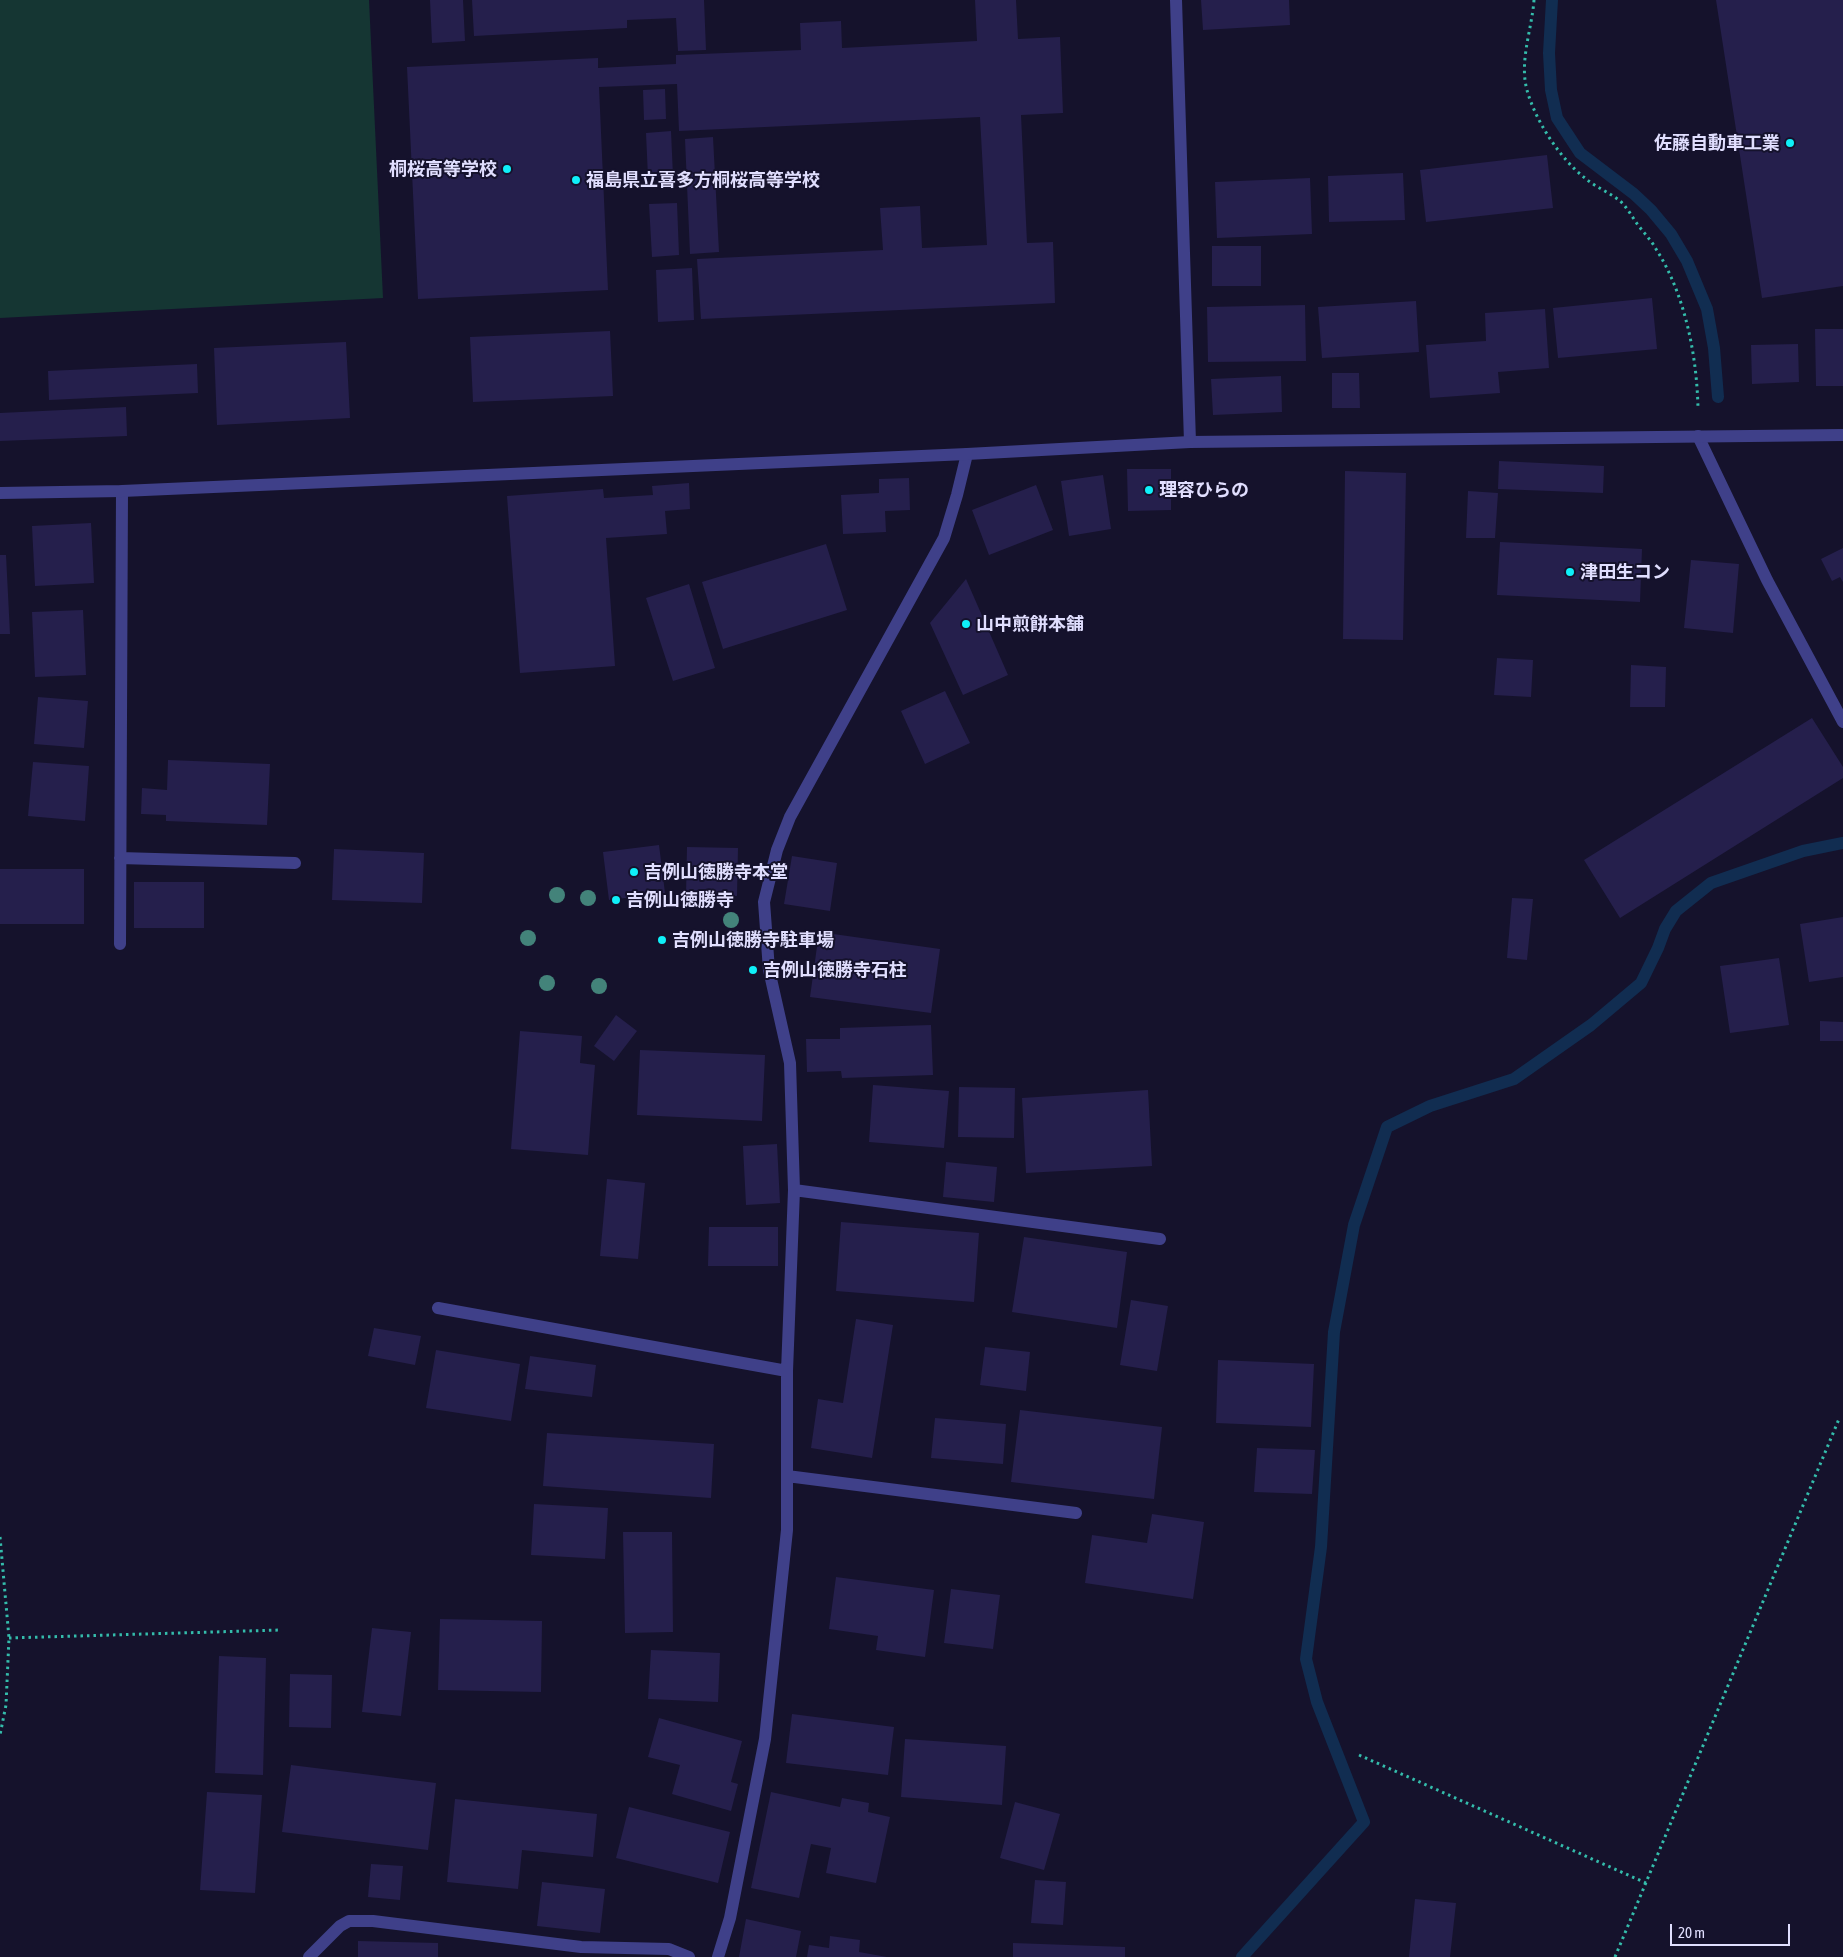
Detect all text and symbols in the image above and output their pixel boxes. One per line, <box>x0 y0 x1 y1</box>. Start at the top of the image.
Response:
place label: 佐藤自動車工業 <box>1654 132 1780 154</box>
marker: 佐藤自動車工業 <box>1784 137 1796 149</box>
place label: 桐桜高等学校 <box>389 158 497 180</box>
marker: 桐桜高等学校 <box>501 163 513 175</box>
place label: 福島県立喜多方桐桜高等学校 <box>586 169 820 191</box>
marker: 福島県立喜多方桐桜高等学校 <box>570 174 582 186</box>
place label: 理容ひらの <box>1159 479 1249 501</box>
marker: 理容ひらの <box>1143 484 1155 496</box>
place label: 津田生コン <box>1580 561 1670 583</box>
marker: 津田生コン <box>1564 566 1576 578</box>
place label: 山中煎餅本舗 <box>976 613 1084 635</box>
marker: 山中煎餅本舗 <box>960 618 972 630</box>
place label: 吉例山徳勝寺本堂 <box>644 861 788 883</box>
marker: 吉例山徳勝寺本堂 <box>628 866 640 878</box>
place label: 吉例山徳勝寺 <box>626 889 734 911</box>
marker: 吉例山徳勝寺 <box>610 894 622 906</box>
place label: 吉例山徳勝寺駐車場 <box>672 929 834 951</box>
marker: 吉例山徳勝寺駐車場 <box>656 934 668 946</box>
place label: 吉例山徳勝寺石柱 <box>763 959 907 981</box>
marker: 吉例山徳勝寺石柱 <box>747 964 759 976</box>
scale bar <box>1673 1914 1793 1946</box>
text: 20 m <box>1678 1924 1705 1941</box>

